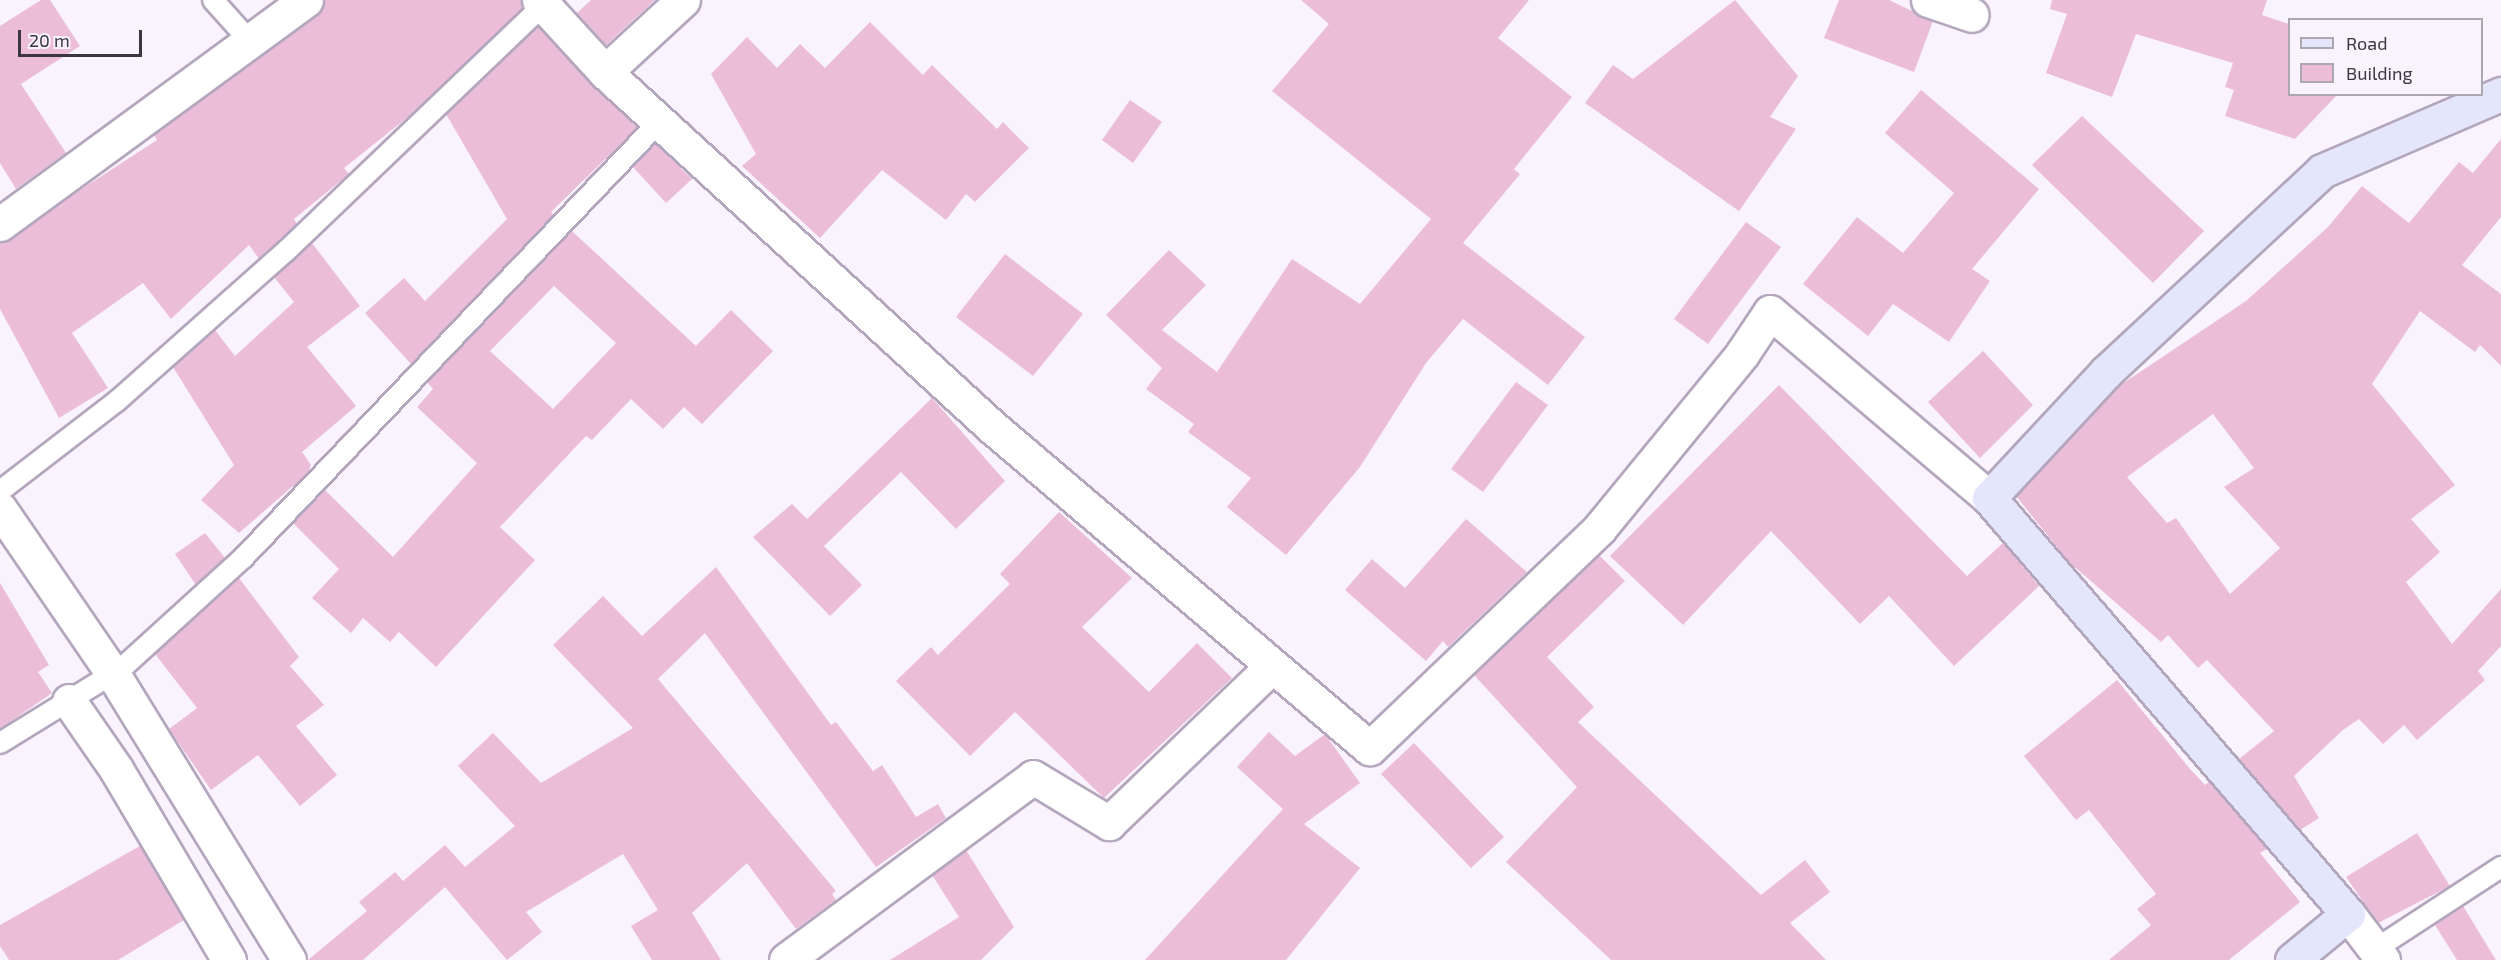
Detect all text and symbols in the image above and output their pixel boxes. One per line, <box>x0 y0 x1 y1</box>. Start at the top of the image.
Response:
scale bar <box>21 18 146 56</box>
legend <box>2288 18 2483 96</box>
text: 20 m <box>29 29 70 51</box>
text: Road <box>2346 32 2387 54</box>
text: Building <box>2346 62 2413 84</box>

